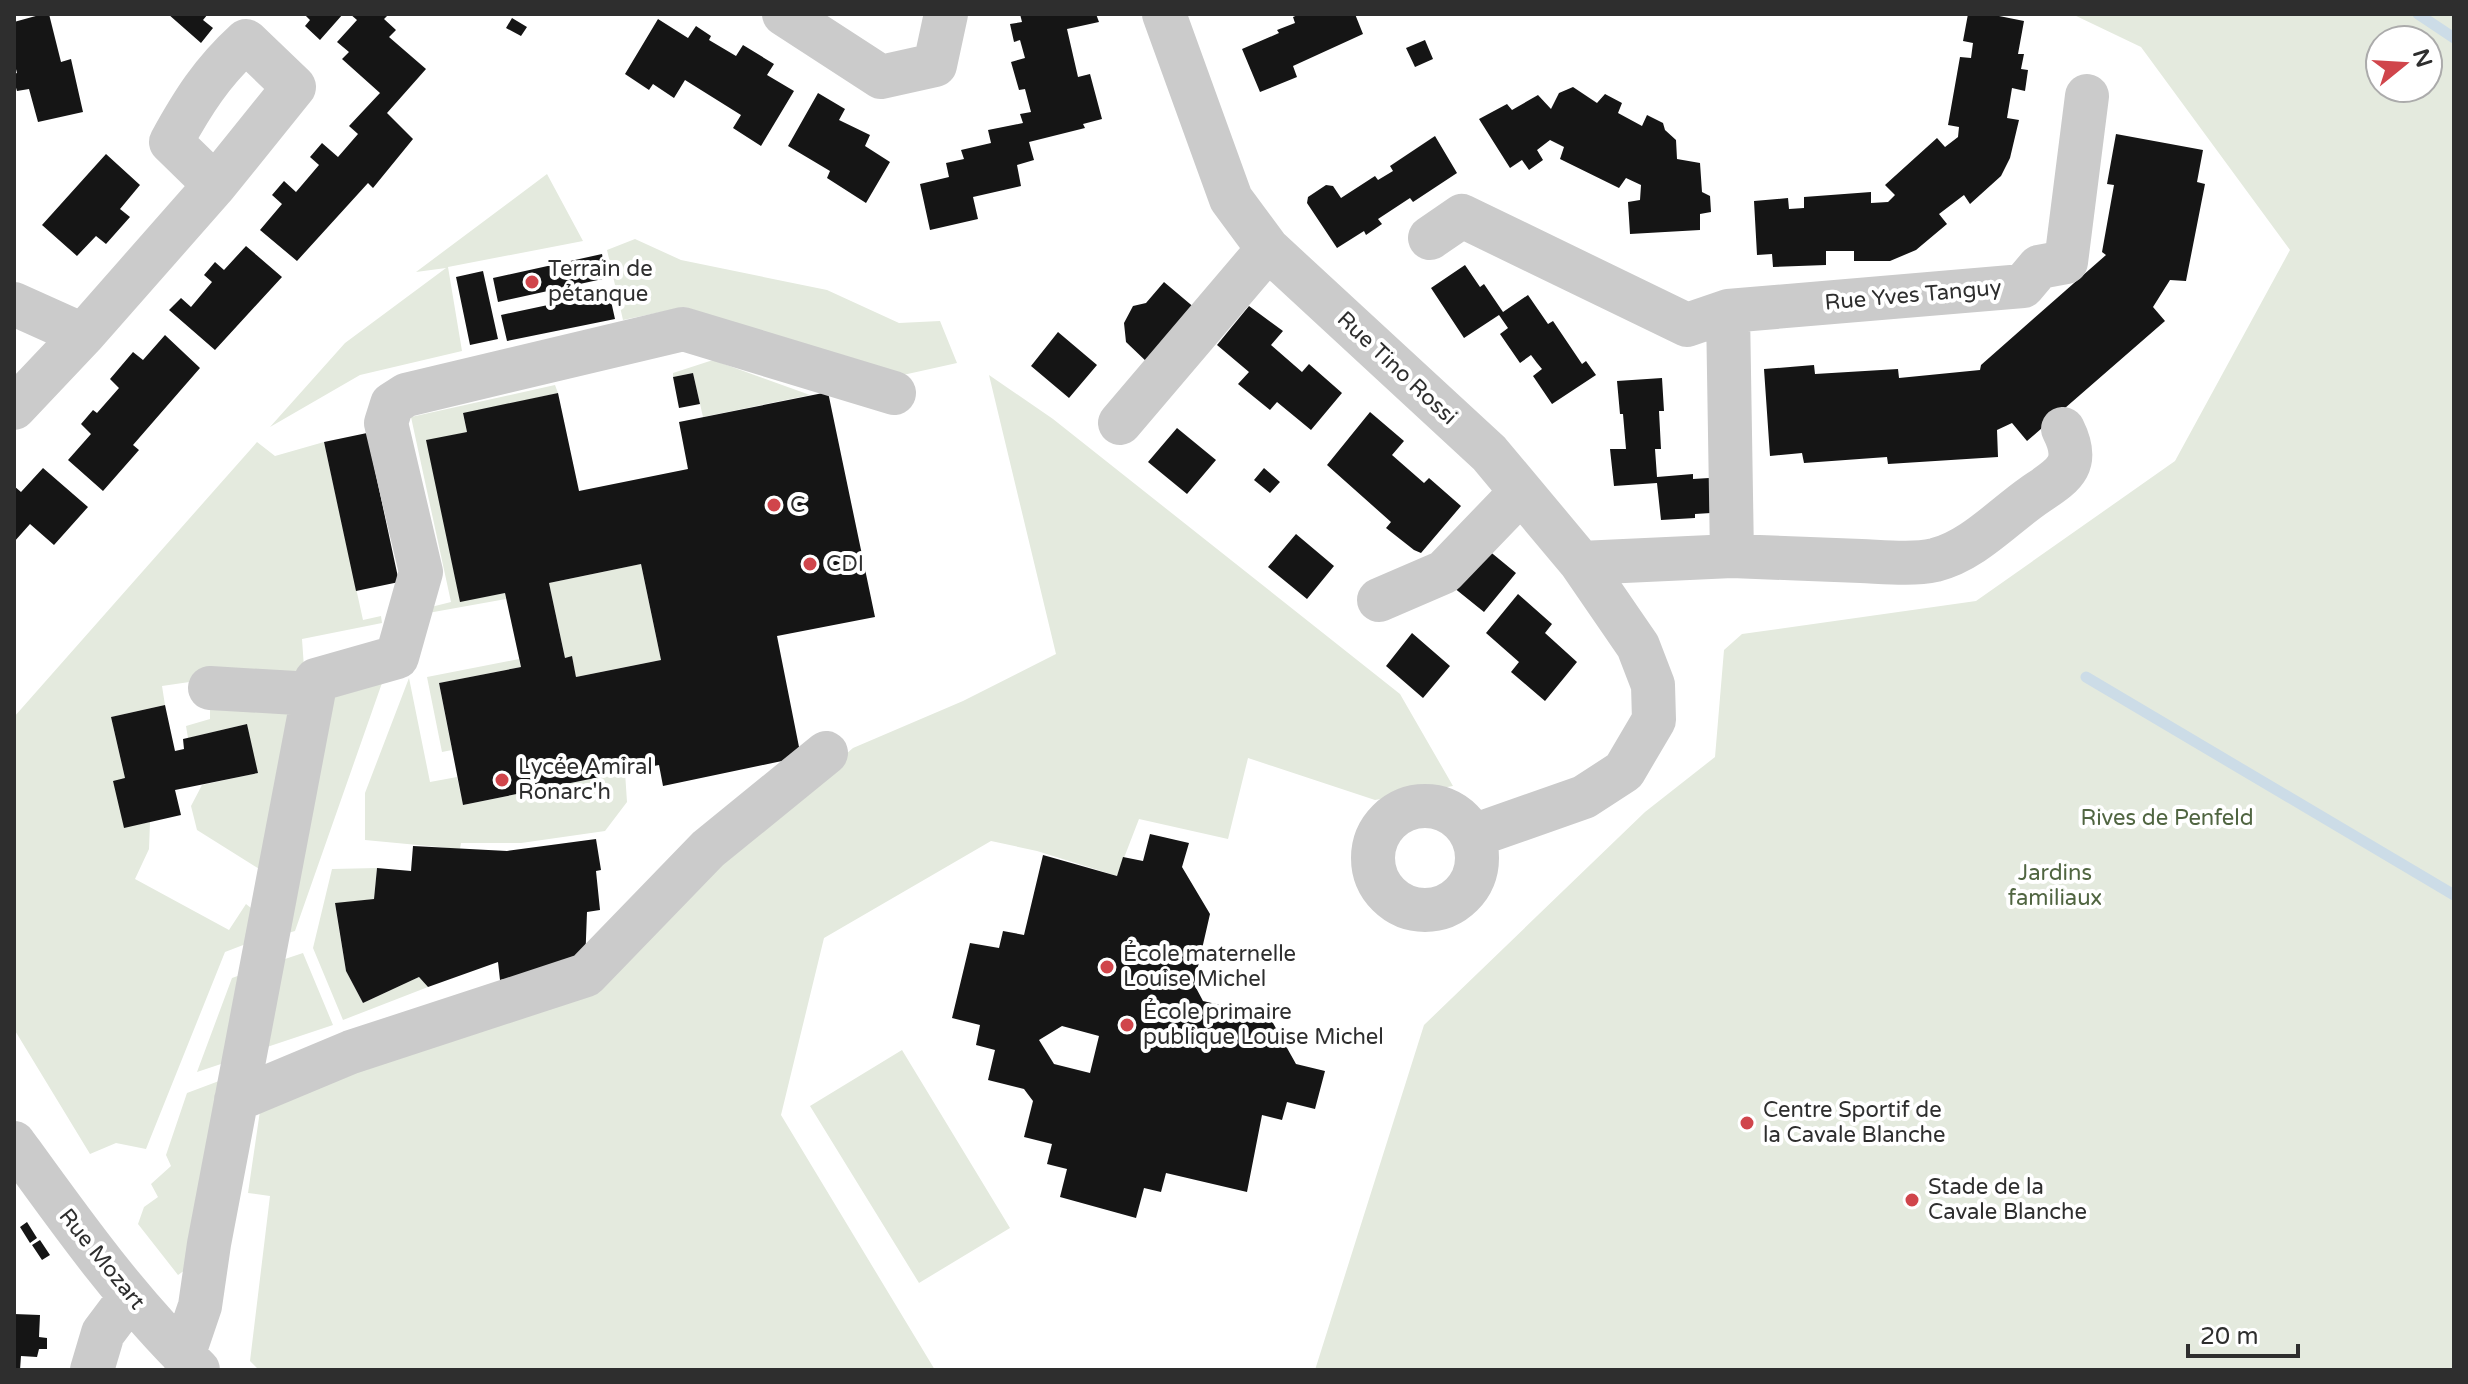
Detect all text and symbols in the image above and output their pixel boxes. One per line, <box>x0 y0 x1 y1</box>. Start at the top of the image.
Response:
north arrow <box>2364 24 2444 104</box>
text: N <box>2407 46 2437 71</box>
place label: Terrain de pétanque <box>548 256 653 307</box>
marker: Terrain de pétanque <box>523 273 541 291</box>
street label: Rue Yves Tanguy <box>1824 274 2003 316</box>
street label: Rue Tino Rossi <box>1332 306 1462 430</box>
place label: C <box>790 492 805 518</box>
marker: C <box>765 496 783 514</box>
place label: CDI <box>826 551 864 577</box>
marker: CDI <box>801 555 819 573</box>
place label: Lycée Amiral Ronarc'h <box>518 754 653 805</box>
marker: Lycée Amiral Ronarc'h <box>493 771 511 789</box>
park label: Rives de Penfeld <box>2080 805 2254 831</box>
park label: Jardins familiaux <box>2008 860 2102 911</box>
place label: École maternelle Louise Michel <box>1123 940 1296 992</box>
marker: École maternelle Louise Michel <box>1098 958 1116 976</box>
place label: École primaire publique Louise Michel <box>1143 998 1384 1050</box>
marker: École primaire publique Louise Michel <box>1118 1016 1136 1034</box>
place label: Centre Sportif de la Cavale Blanche <box>1763 1097 1945 1148</box>
marker: Centre Sportif de la Cavale Blanche <box>1738 1114 1756 1132</box>
place label: Stade de la Cavale Blanche <box>1928 1174 2087 1225</box>
marker: Stade de la Cavale Blanche <box>1903 1191 1921 1209</box>
street label: Rue Mozart <box>54 1204 150 1314</box>
scale bar <box>2188 1308 2298 1358</box>
text: 20 m <box>2200 1322 2258 1351</box>

